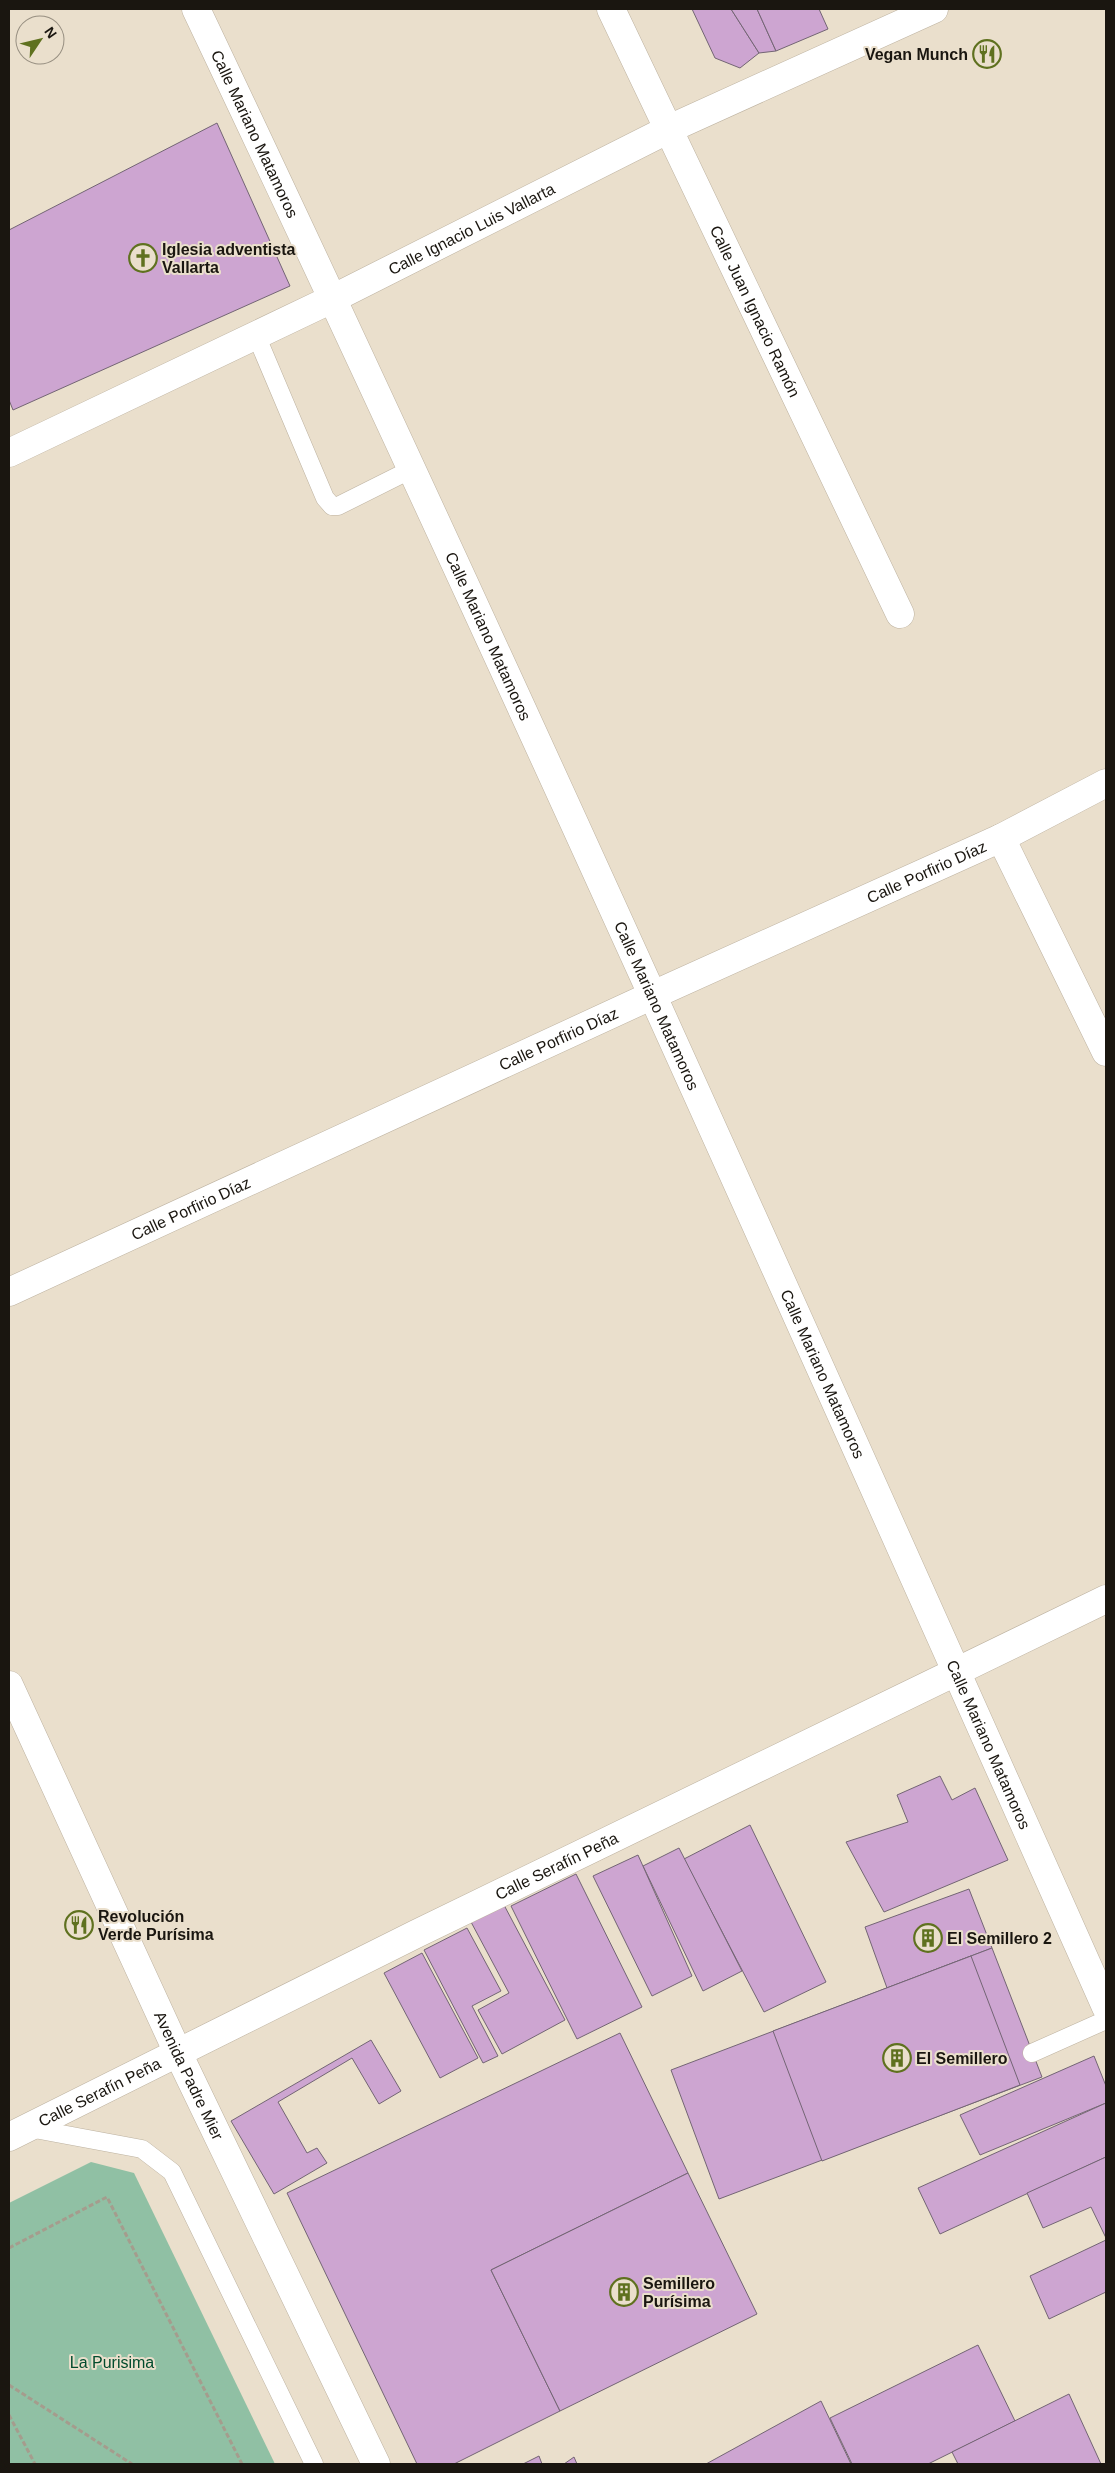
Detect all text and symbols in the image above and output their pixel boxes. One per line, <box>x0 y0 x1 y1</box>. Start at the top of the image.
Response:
north arrow <box>15 15 65 65</box>
text: N <box>41 24 60 41</box>
restaurant icon: Vegan Munch <box>972 39 1002 69</box>
place label: Vegan Munch <box>865 46 968 63</box>
street label: Calle Mariano Matamoros <box>208 47 302 220</box>
street label: Calle Ignacio Luis Vallarta <box>385 180 557 278</box>
street label: Calle Juan Ignacio Ramón <box>707 223 804 400</box>
place label: Iglesia adventista Vallarta <box>162 241 295 276</box>
church icon: Iglesia adventista Vallarta <box>128 243 158 273</box>
street label: Calle Mariano Matamoros <box>443 549 535 723</box>
street label: Calle Porfirio Díaz <box>864 837 989 906</box>
street label: Calle Mariano Matamoros <box>611 919 703 1093</box>
street label: Calle Porfirio Díaz <box>496 1004 621 1073</box>
street label: Calle Porfirio Díaz <box>128 1174 253 1243</box>
street label: Calle Mariano Matamoros <box>778 1287 868 1461</box>
street label: Calle Mariano Matamoros <box>944 1657 1034 1832</box>
street label: Calle Serafín Peña <box>492 1829 621 1903</box>
place label: Revolución Verde Purísima <box>98 1908 214 1943</box>
restaurant icon: Revolución Verde Purísima <box>64 1910 94 1940</box>
building icon: El Semillero 2 <box>913 1923 943 1953</box>
place label: El Semillero 2 <box>947 1930 1052 1947</box>
street label: Avenida Padre Mier <box>151 2008 227 2143</box>
building icon: El Semillero <box>882 2043 912 2073</box>
place label: El Semillero <box>916 2050 1008 2067</box>
street label: Calle Serafín Peña <box>35 2054 163 2130</box>
place label: Semillero Purísima <box>643 2275 715 2310</box>
building icon: Semillero Purísima <box>609 2277 639 2307</box>
park label: La Purisima <box>70 2354 154 2371</box>

